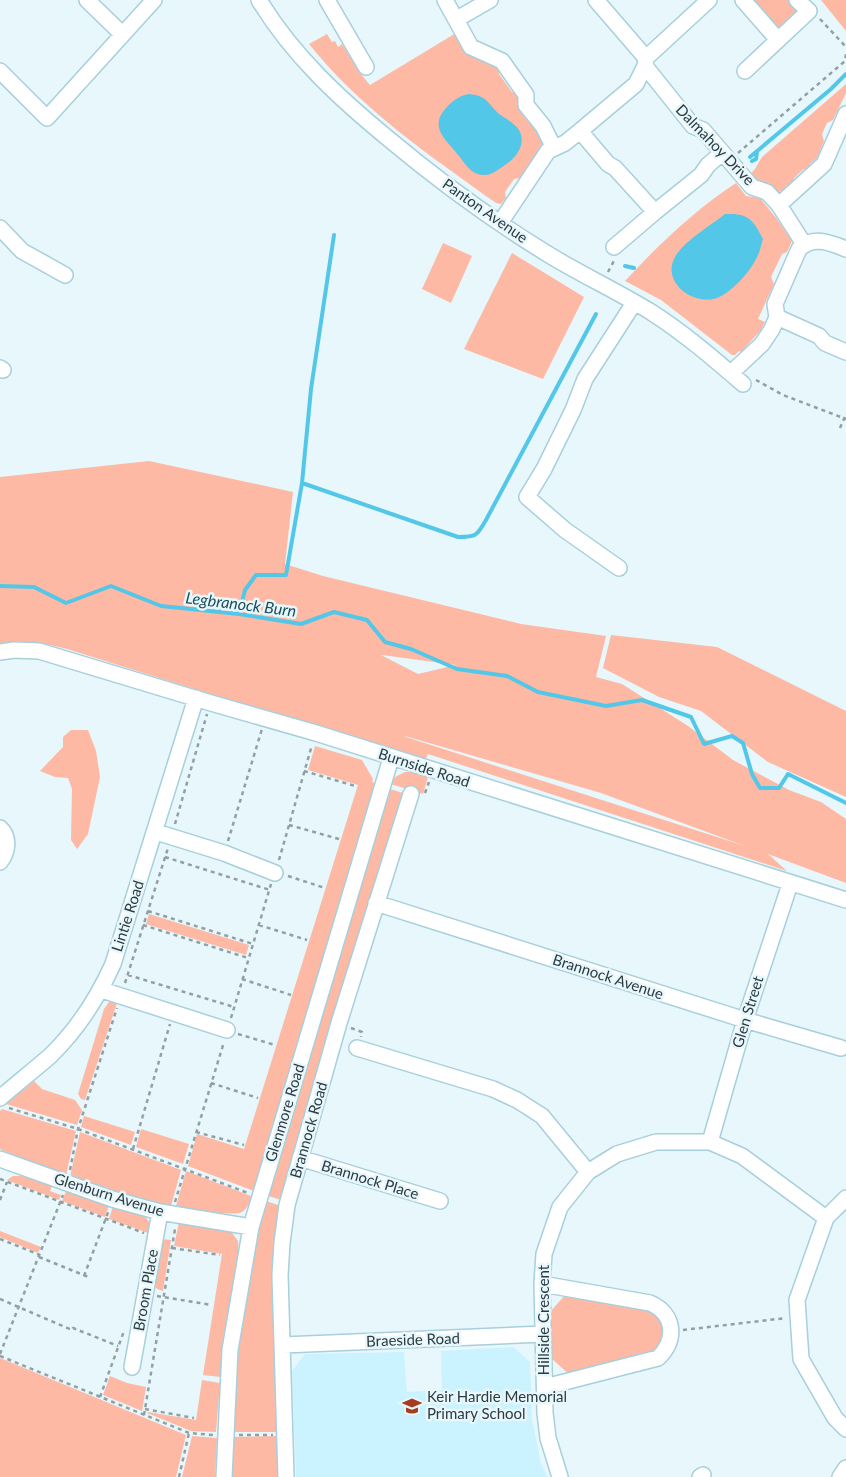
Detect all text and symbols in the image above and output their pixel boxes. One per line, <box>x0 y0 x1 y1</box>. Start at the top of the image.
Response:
street label: Dalmahoy Drive <box>673 100 759 189</box>
street label: Panton Avenue <box>440 174 532 246</box>
water label: Legbranock Burn <box>185 587 297 620</box>
street label: Burnside Road <box>376 744 472 790</box>
street label: Lintie Road <box>107 878 147 954</box>
street label: Brannock Avenue <box>551 950 666 1002</box>
street label: Glen Street <box>728 973 767 1050</box>
street label: Glenmore Road <box>261 1061 308 1164</box>
street label: Brannock Road <box>286 1079 330 1180</box>
street label: Brannock Place <box>319 1156 421 1202</box>
street label: Glenburn Avenue <box>52 1169 167 1219</box>
street label: Broom Place <box>129 1247 161 1332</box>
street label: Hillside Crescent <box>534 1264 552 1375</box>
street label: Braeside Road <box>366 1328 460 1350</box>
place label: Keir Hardie Memorial Primary School <box>427 1387 567 1422</box>
school or university icon: Keir Hardie Memorial Primary School <box>401 1395 423 1417</box>

